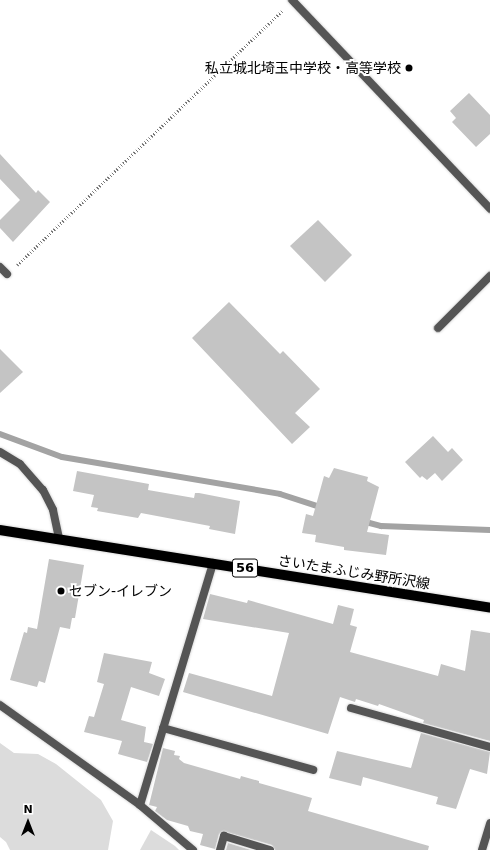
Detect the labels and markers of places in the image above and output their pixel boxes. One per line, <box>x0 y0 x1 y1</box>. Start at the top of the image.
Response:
place label: 私立城北埼玉中学校・高等学校 <box>205 60 401 76</box>
marker: 私立城北埼玉中学校・高等学校 <box>404 63 414 73</box>
place label: セブン-イレブン <box>69 583 172 599</box>
marker: セブン-イレブン <box>56 586 66 596</box>

